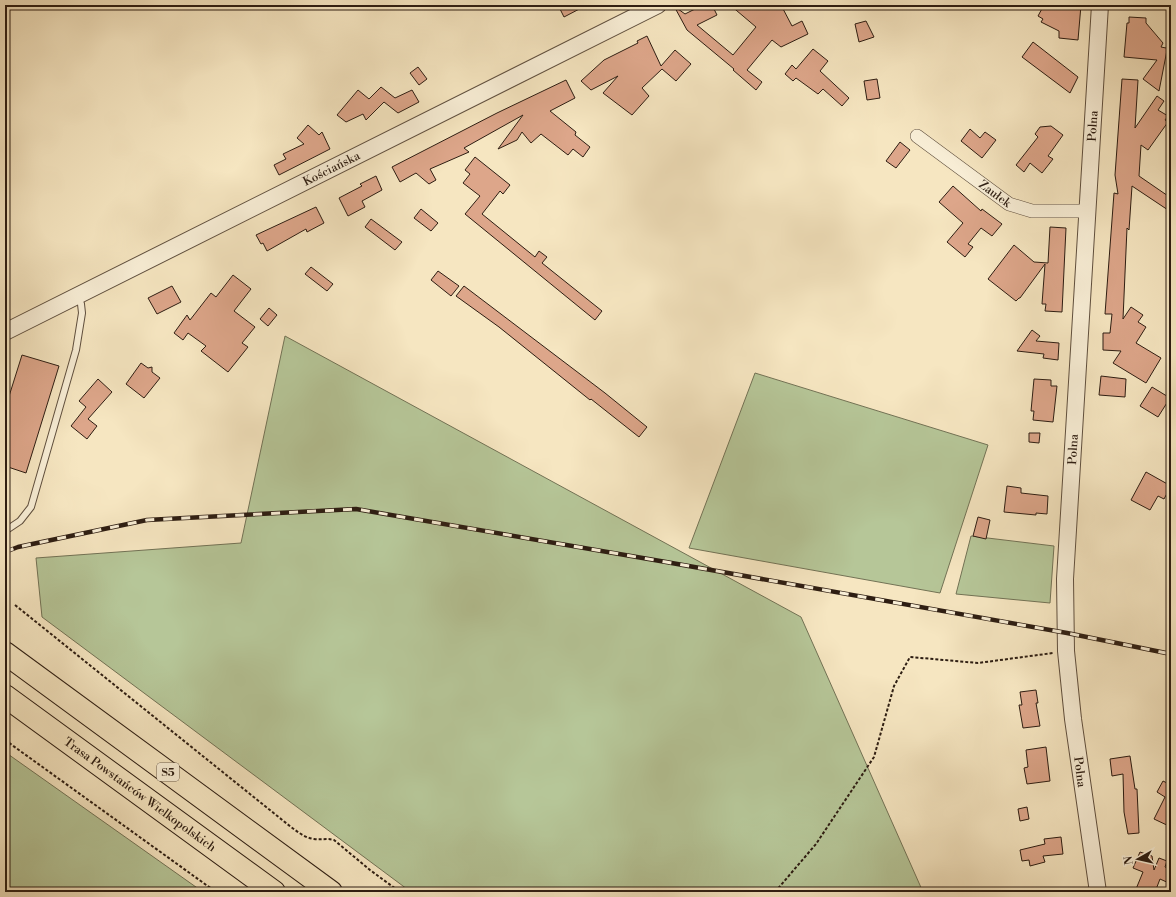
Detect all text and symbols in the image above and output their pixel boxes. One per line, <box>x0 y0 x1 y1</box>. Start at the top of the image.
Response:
street label: Polna <box>1085 109 1102 142</box>
street label: Kościańska <box>301 148 363 190</box>
street label: Zaułek <box>976 177 1014 211</box>
street label: Polna <box>1065 433 1082 465</box>
street label: Trasa Powstańców Wielkopolskich <box>61 734 219 855</box>
street label: Polna <box>1070 756 1089 789</box>
road number: S5 <box>157 763 179 781</box>
north arrow <box>1118 839 1158 879</box>
text: N <box>1122 855 1137 866</box>

